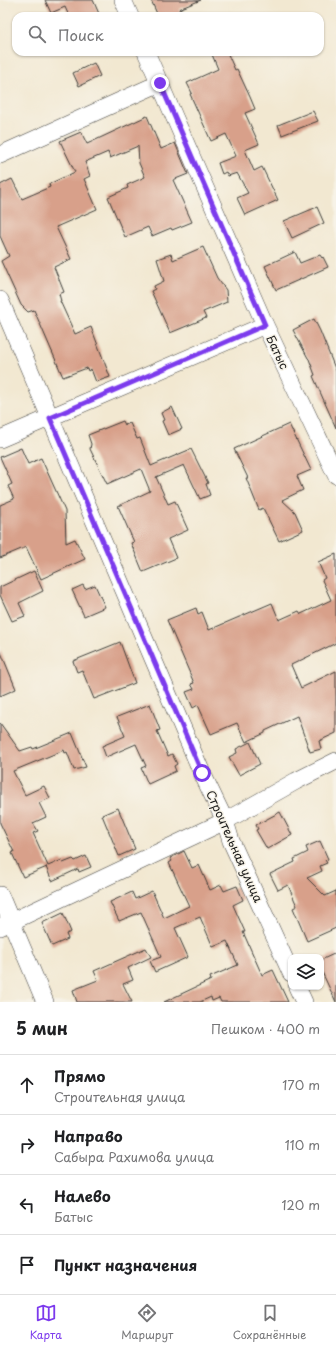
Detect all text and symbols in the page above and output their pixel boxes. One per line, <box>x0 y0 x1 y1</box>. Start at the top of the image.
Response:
search box <box>12 12 324 56</box>
icon: search <box>26 23 48 45</box>
text: Поиск <box>58 23 104 46</box>
route end <box>151 74 169 92</box>
street label: Батыс <box>262 332 294 372</box>
route start <box>193 764 211 782</box>
street label: Строительная улица <box>202 787 268 905</box>
map controls <box>288 954 324 990</box>
button: layers <box>288 954 324 990</box>
text: 5 мин <box>16 1015 68 1041</box>
text: Пешком · 400 m <box>211 1019 320 1038</box>
text: Прямо <box>54 1064 105 1087</box>
icon: ahead <box>16 1074 38 1096</box>
text: 170 m <box>282 1075 320 1094</box>
text: Строительная улица <box>54 1087 185 1106</box>
text: Направо <box>54 1124 123 1147</box>
icon: right <box>16 1134 38 1156</box>
text: 110 m <box>285 1135 320 1154</box>
text: Сабыра Рахимова улица <box>54 1147 214 1166</box>
text: Налево <box>54 1184 111 1207</box>
icon: left <box>16 1194 38 1216</box>
text: 120 m <box>281 1195 320 1214</box>
text: Батыс <box>54 1207 93 1226</box>
text: Пункт назначения <box>54 1253 197 1276</box>
icon: arrive <box>16 1254 38 1276</box>
tab: Карта <box>30 1302 62 1343</box>
tab: Маршрут <box>121 1302 173 1343</box>
tab: Сохранённые <box>233 1302 306 1343</box>

